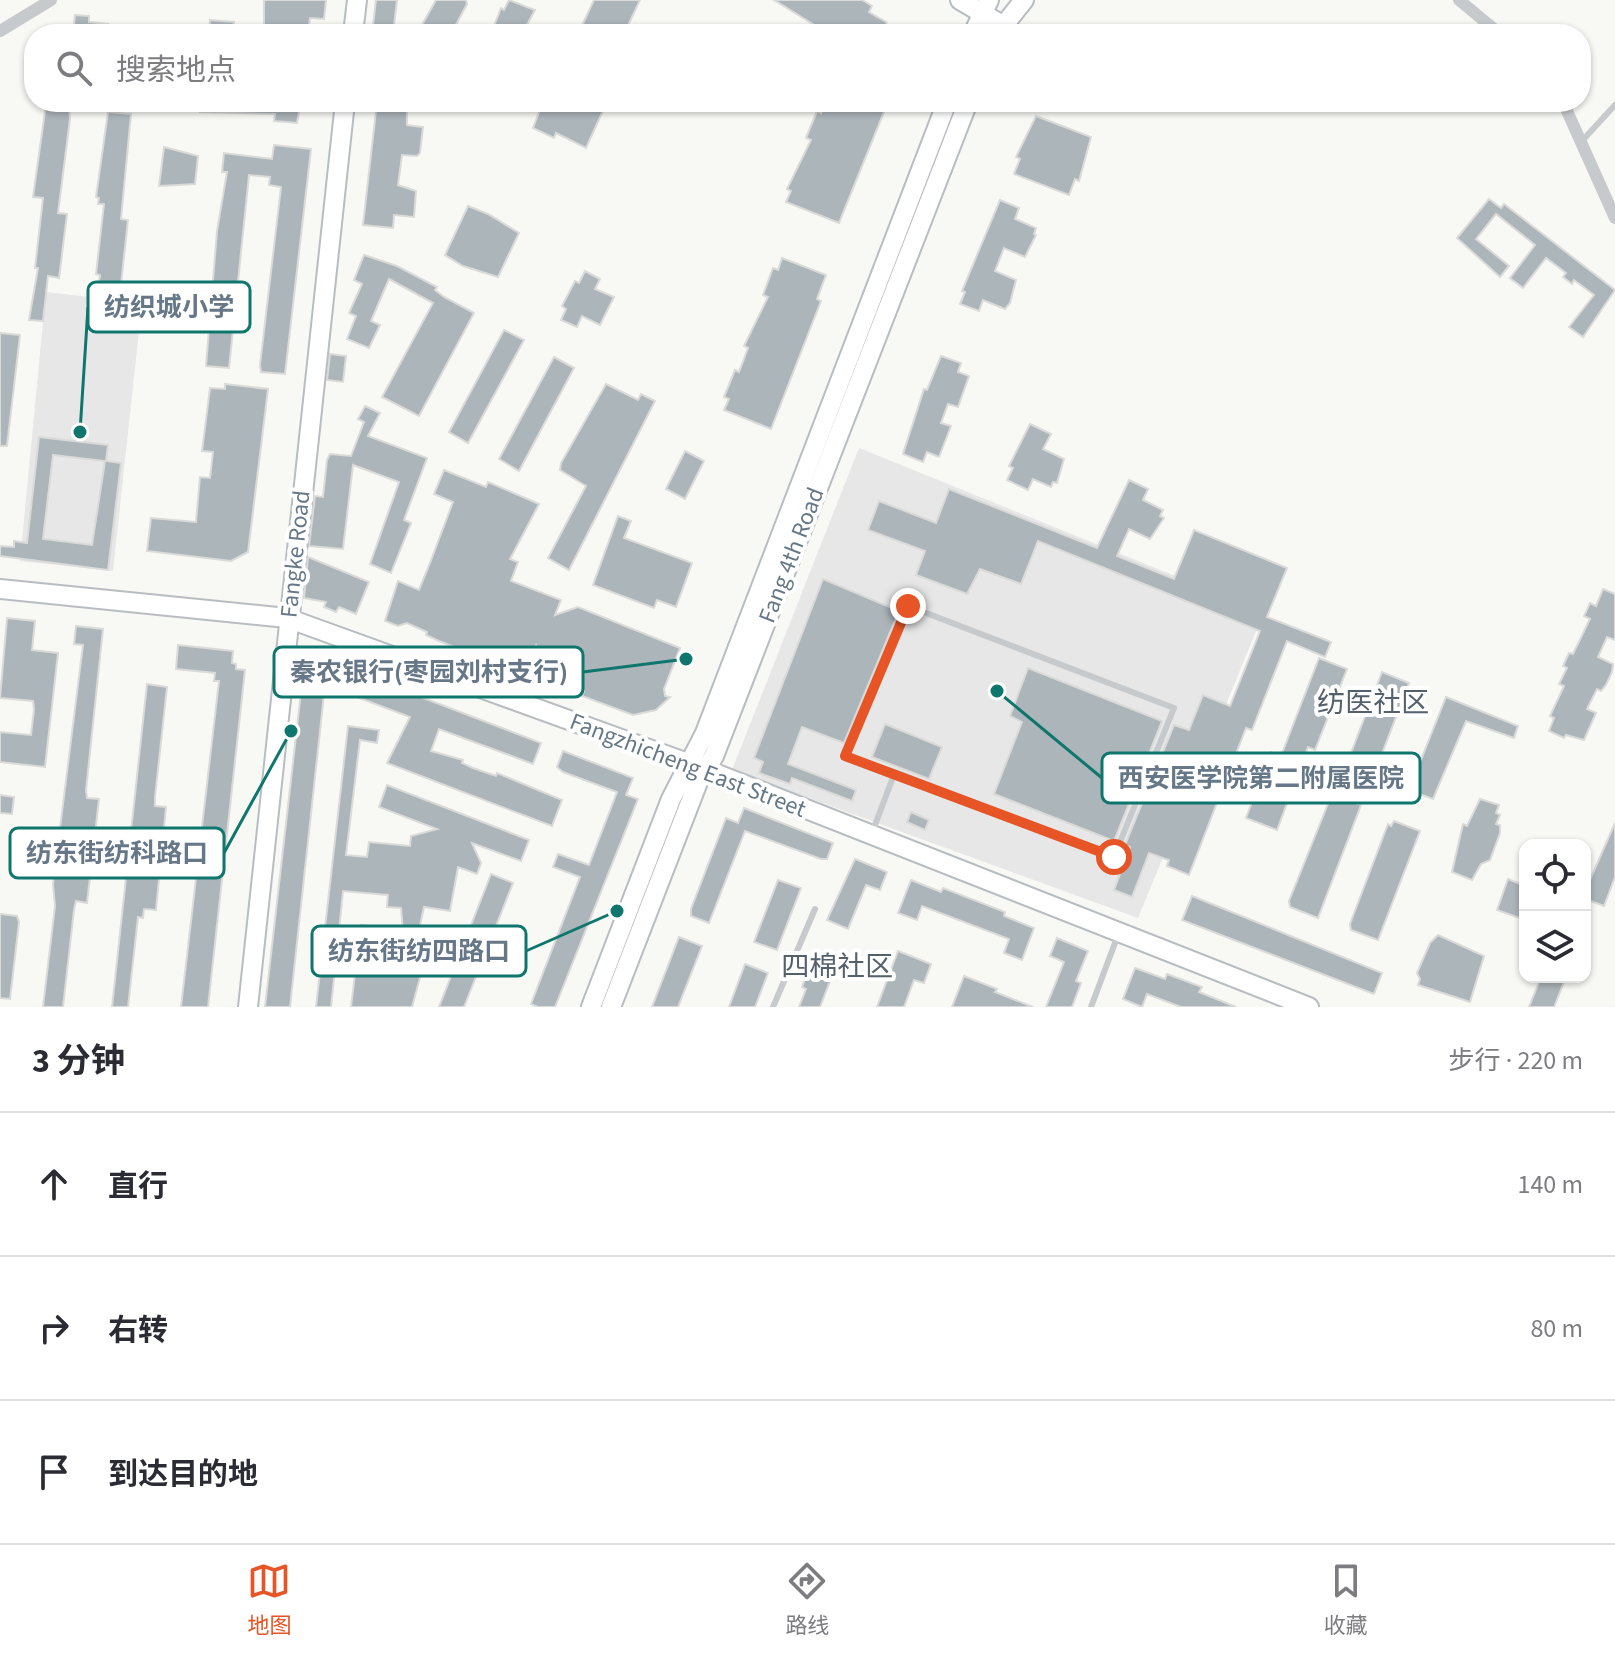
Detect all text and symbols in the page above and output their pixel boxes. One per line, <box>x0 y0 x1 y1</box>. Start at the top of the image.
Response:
search box <box>24 24 1591 112</box>
icon: search <box>52 46 96 90</box>
text: 搜索地点 <box>116 49 236 92</box>
callout: 纺织城小学 <box>88 282 250 332</box>
text: 纺织城小学 <box>104 289 234 326</box>
street label: Fang 4th Road <box>750 482 833 628</box>
street label: Fangke Road <box>271 489 320 620</box>
route end <box>890 588 926 624</box>
callout: 秦农银行(枣园刘村支行) <box>274 647 583 697</box>
text: 秦农银行(枣园刘村支行) <box>290 654 568 691</box>
district label: 纺医社区 <box>1317 683 1429 723</box>
street label: Fangzhicheng East Street <box>565 704 811 827</box>
callout: 西安医学院第二附属医院 <box>1102 753 1420 803</box>
text: 西安医学院第二附属医院 <box>1118 760 1404 797</box>
callout: 纺东街纺科路口 <box>10 828 224 878</box>
text: 纺东街纺科路口 <box>26 835 208 872</box>
route start <box>1096 839 1132 875</box>
map controls <box>1519 839 1591 983</box>
button: locate <box>1519 839 1591 911</box>
button: layers <box>1519 911 1591 983</box>
callout: 纺东街纺四路口 <box>312 926 526 976</box>
text: 纺东街纺四路口 <box>328 933 510 970</box>
district label: 四棉社区 <box>781 947 893 987</box>
text: 3 分钟 <box>32 1037 125 1086</box>
text: 步行 · 220 m <box>1449 1042 1583 1079</box>
icon: ahead <box>32 1162 76 1206</box>
text: 直行 <box>108 1165 168 1208</box>
text: 140 m <box>1517 1166 1583 1203</box>
icon: right <box>32 1306 76 1350</box>
text: 右转 <box>108 1309 168 1352</box>
text: 80 m <box>1530 1310 1583 1347</box>
icon: arrive <box>32 1450 76 1494</box>
text: 到达目的地 <box>108 1453 258 1496</box>
tab: 地图 <box>247 1559 291 1642</box>
tab: 路线 <box>785 1559 830 1642</box>
tab: 收藏 <box>1324 1559 1368 1642</box>

